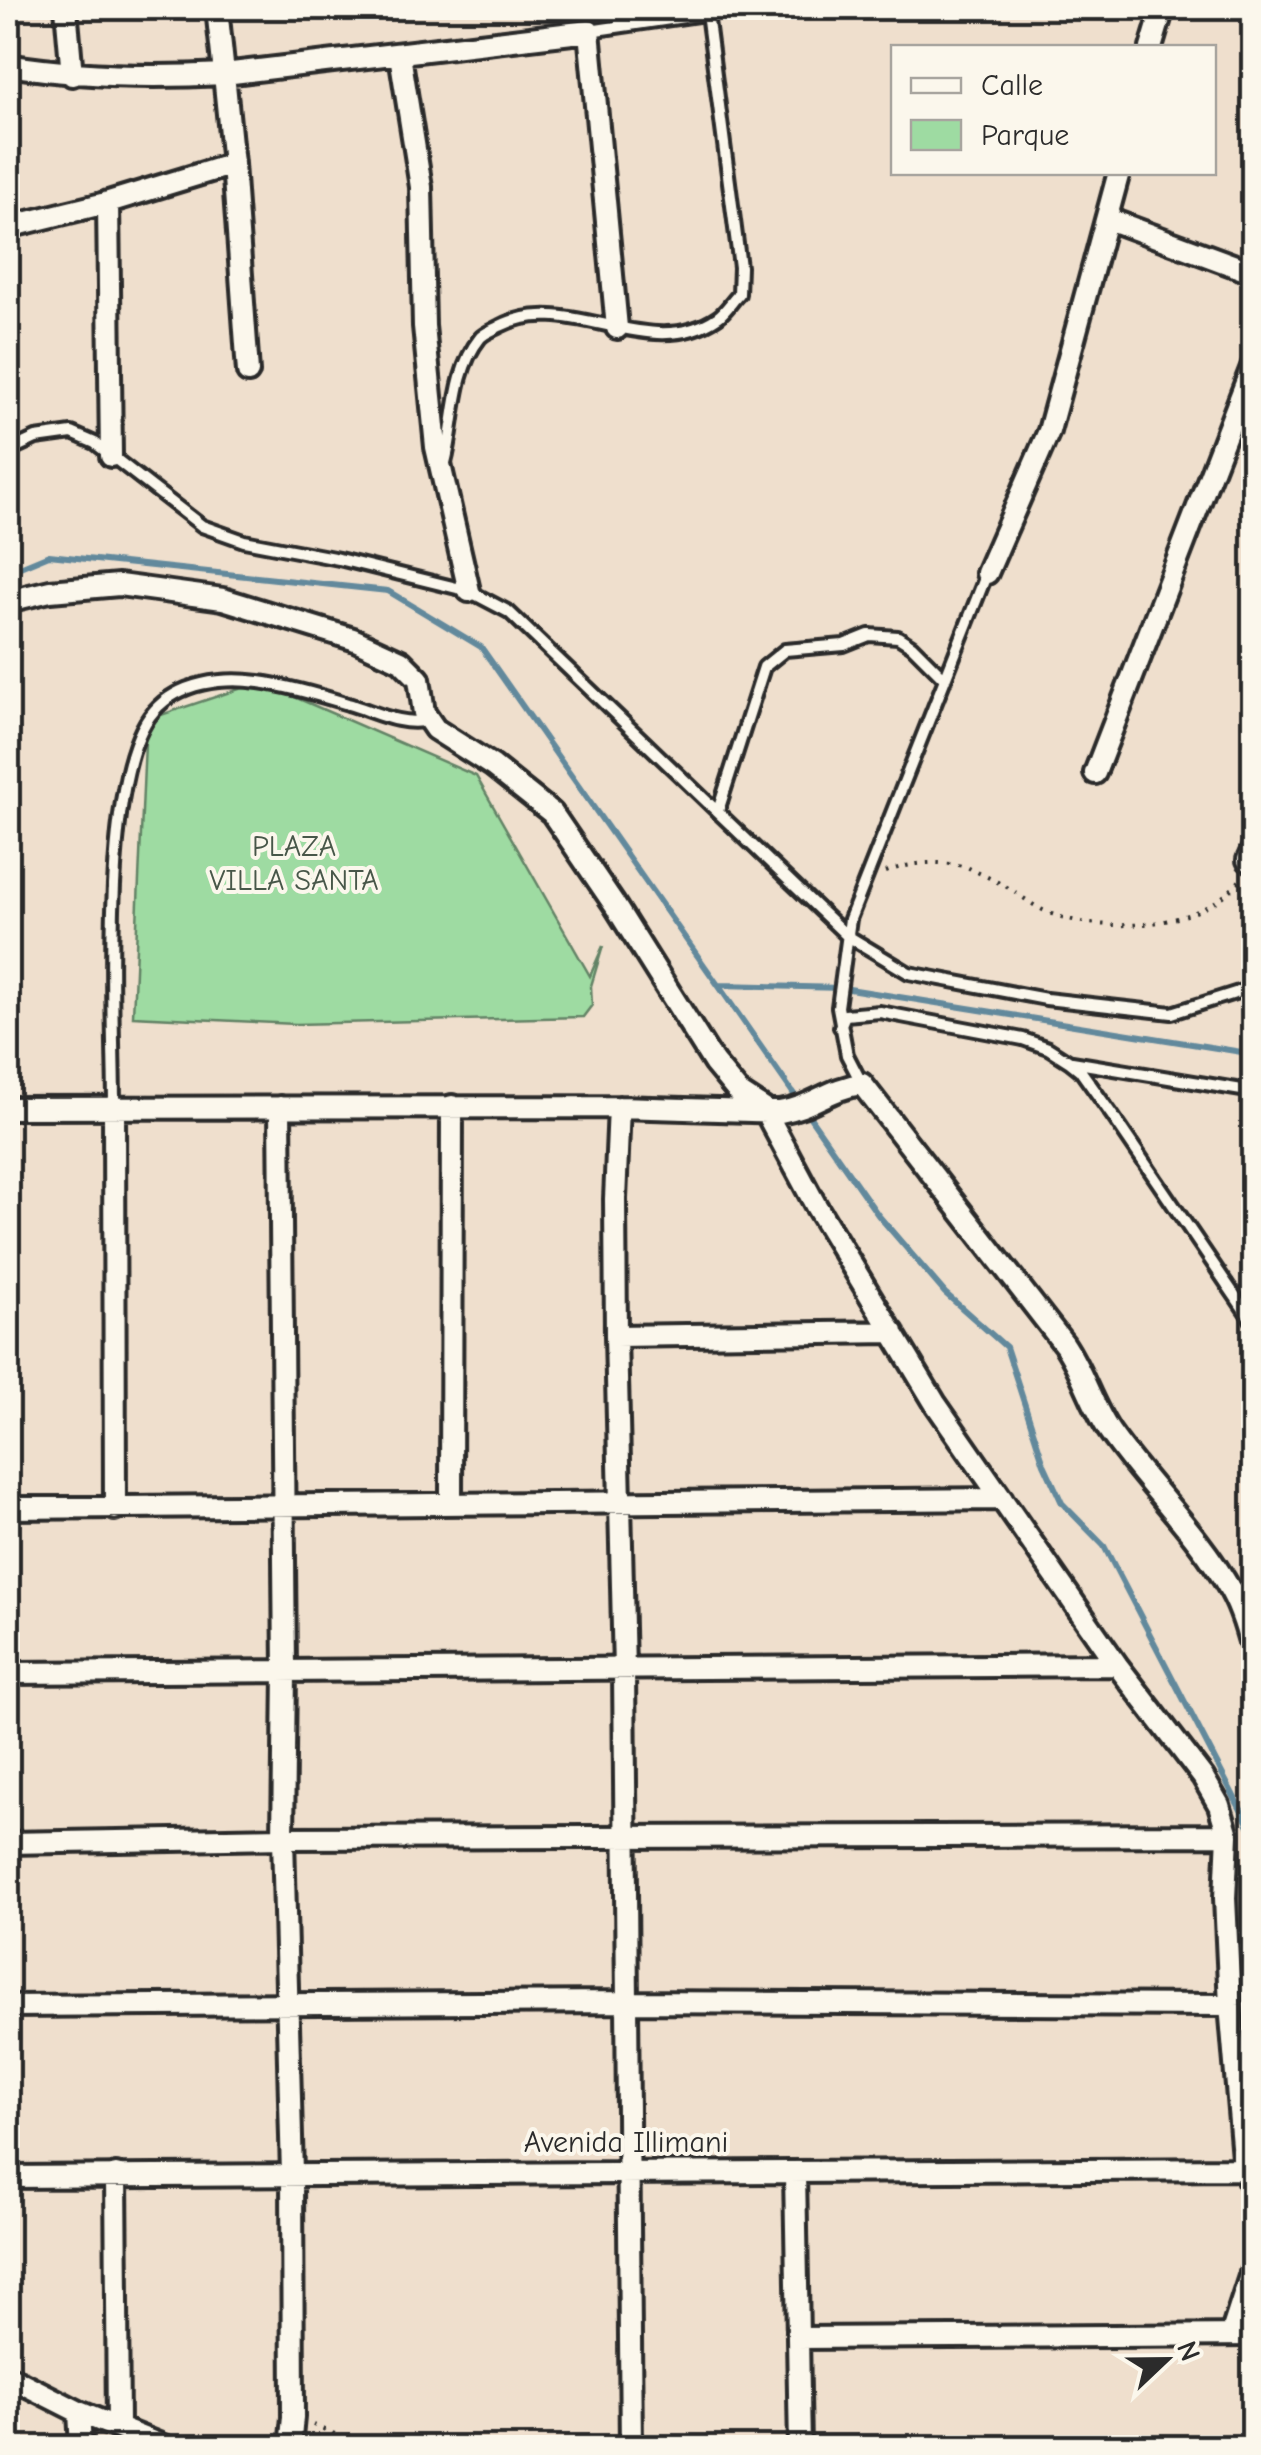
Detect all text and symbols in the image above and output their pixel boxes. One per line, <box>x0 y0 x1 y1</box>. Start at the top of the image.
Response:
legend <box>891 45 1216 175</box>
text: Calle <box>981 68 1043 103</box>
text: Parque <box>981 118 1069 153</box>
park label: PLAZA VILLA SANTA <box>209 829 379 898</box>
street label: Avenida Illimani <box>524 2125 728 2160</box>
north arrow <box>1116 2310 1216 2410</box>
text: N <box>1170 2337 1207 2365</box>

